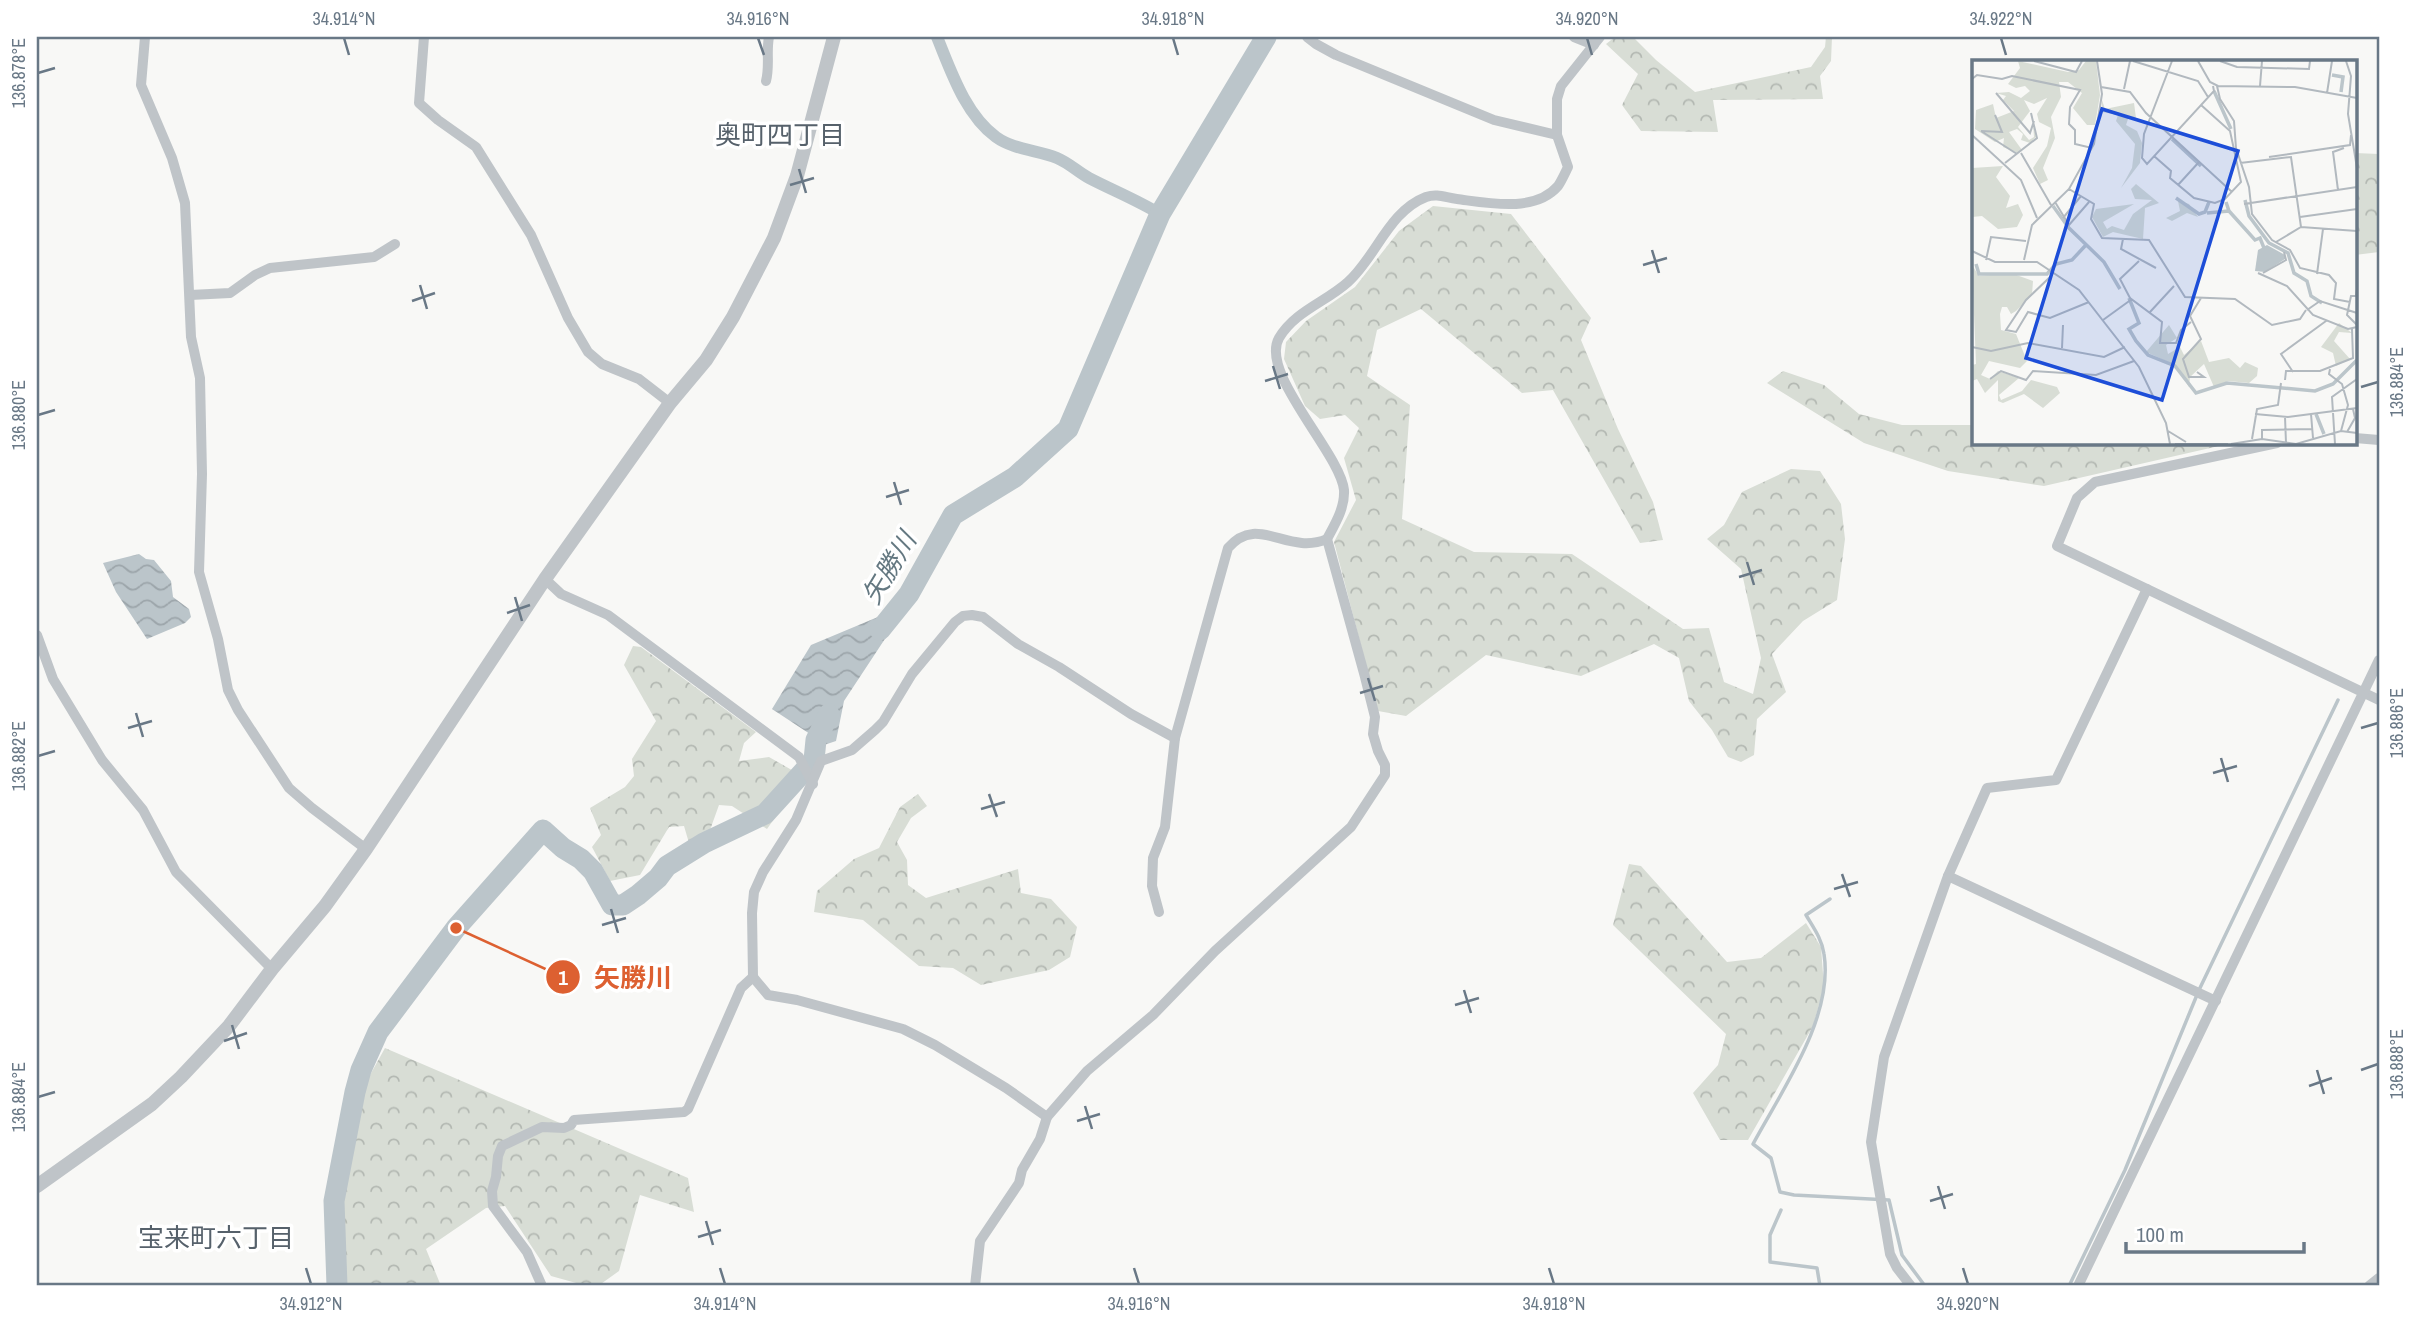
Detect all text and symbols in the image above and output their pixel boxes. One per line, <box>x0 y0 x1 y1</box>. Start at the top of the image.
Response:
text: 34.914°N <box>313 6 376 31</box>
text: 34.916°N <box>727 6 790 31</box>
text: 34.918°N <box>1142 6 1205 31</box>
text: 34.920°N <box>1556 6 1619 31</box>
text: 34.922°N <box>1970 6 2033 31</box>
text: 136.878°E <box>6 38 31 108</box>
inset map <box>1972 60 2356 444</box>
district label: 奥町四丁目 <box>715 117 845 152</box>
text: 136.884°E <box>2384 347 2409 417</box>
text: 136.880°E <box>6 380 31 450</box>
water label: 矢勝川 <box>853 523 925 610</box>
text: 136.886°E <box>2384 688 2409 758</box>
text: 136.882°E <box>6 721 31 791</box>
callout: 矢勝川 <box>545 954 686 1001</box>
text: 矢勝川 <box>594 960 672 995</box>
text: 1 <box>558 963 568 992</box>
text: 136.888°E <box>2384 1029 2409 1099</box>
text: 136.884°E <box>6 1062 31 1132</box>
scale bar <box>2126 1211 2304 1255</box>
district label: 宝来町六丁目 <box>138 1220 294 1255</box>
text: 100 m <box>2136 1220 2184 1249</box>
text: 34.912°N <box>280 1291 343 1316</box>
text: 34.914°N <box>694 1291 757 1316</box>
text: 34.916°N <box>1108 1291 1171 1316</box>
text: 34.918°N <box>1523 1291 1586 1316</box>
text: 34.920°N <box>1937 1291 2000 1316</box>

